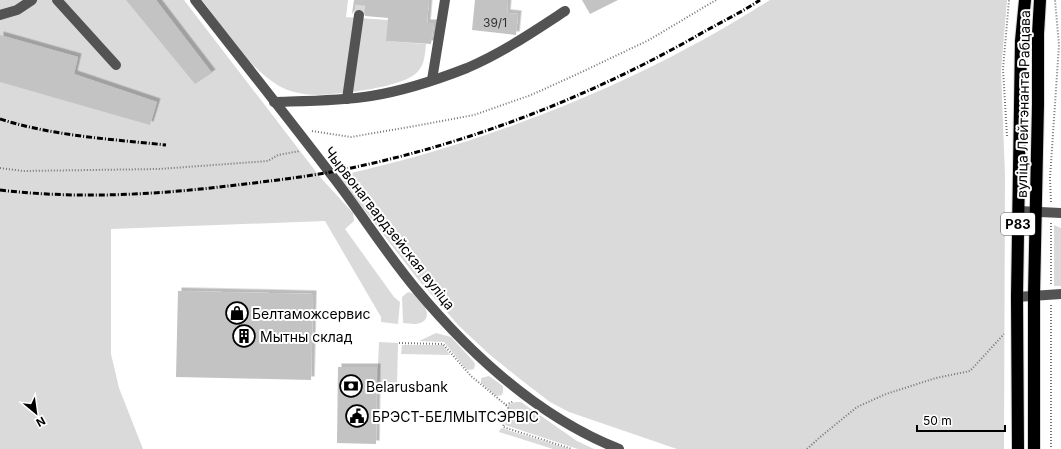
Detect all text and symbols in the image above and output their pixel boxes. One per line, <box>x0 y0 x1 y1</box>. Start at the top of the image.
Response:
street label: вуліца Лейтэнанта Рабцава <box>1013 10 1033 198</box>
house number: 39/1 <box>483 15 507 30</box>
street label: Чырвонагвардзейская вуліца <box>321 143 459 313</box>
road number: Р83 <box>1001 213 1035 235</box>
shop icon: Белтаможсервис <box>224 300 250 326</box>
place label: Белтаможсервис <box>252 305 370 322</box>
building icon: Мытны склад <box>231 323 257 349</box>
place label: Мытны склад <box>260 328 353 345</box>
bank icon: Belarusbank <box>338 373 364 399</box>
place label: Belarusbank <box>366 378 448 395</box>
north arrow <box>16 393 56 433</box>
public building icon: БРЭСТ-БЕЛМЫТСЭРВІС <box>344 403 370 429</box>
scale bar <box>917 407 1005 433</box>
place label: БРЭСТ-БЕЛМЫТСЭРВІС <box>372 408 539 425</box>
text: 50 m <box>923 413 952 428</box>
text: N <box>34 414 48 430</box>

